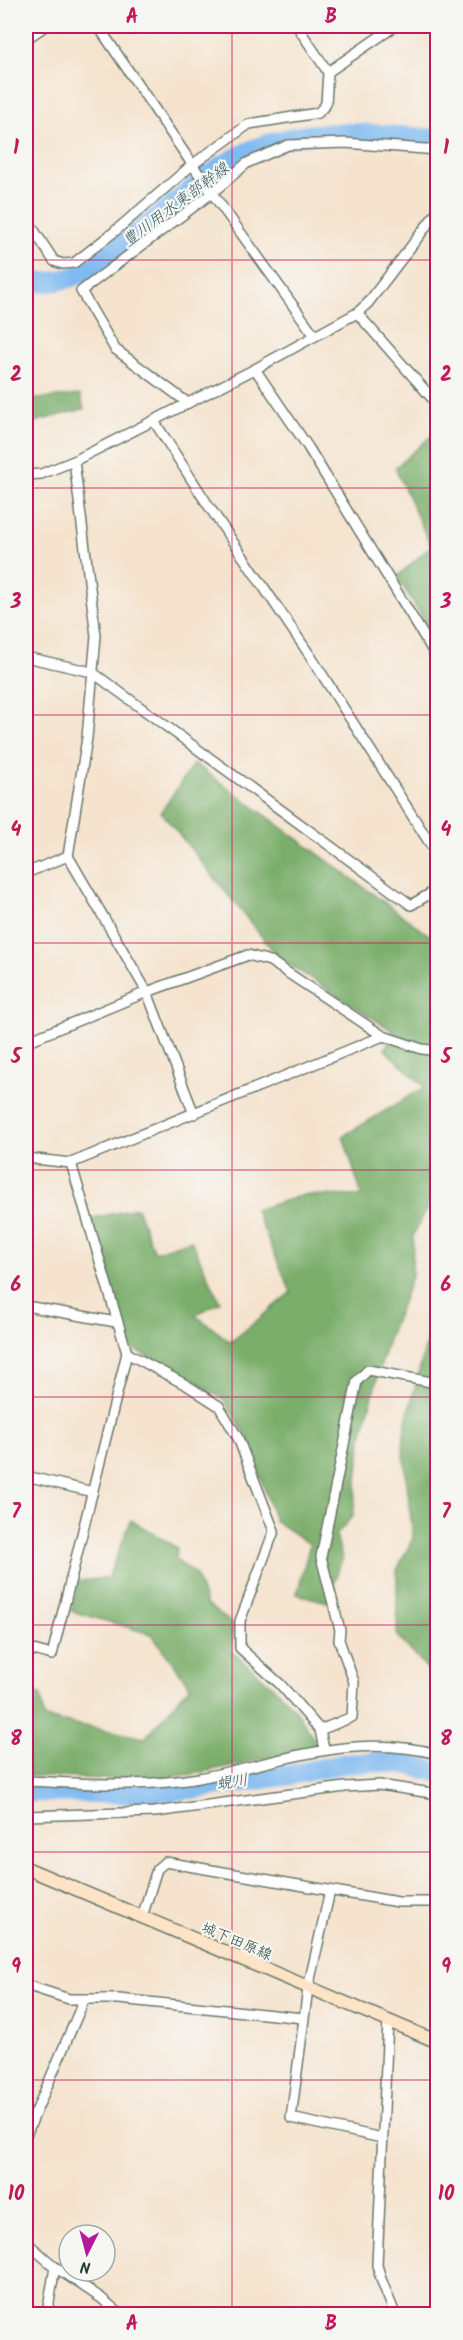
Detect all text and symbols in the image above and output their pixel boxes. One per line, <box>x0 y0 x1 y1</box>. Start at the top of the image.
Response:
text: A <box>126 2 138 34</box>
text: B <box>325 2 337 34</box>
text: 1 <box>13 133 19 165</box>
text: 1 <box>443 133 449 165</box>
water label: 豊川用水東部幹線 <box>117 156 235 254</box>
text: 2 <box>10 360 22 392</box>
text: 2 <box>440 360 452 392</box>
text: 3 <box>10 587 22 619</box>
text: 3 <box>440 587 452 619</box>
text: 4 <box>11 815 22 847</box>
text: 4 <box>441 815 452 847</box>
text: 5 <box>10 1042 23 1074</box>
text: 5 <box>440 1042 453 1074</box>
text: 6 <box>11 1270 22 1302</box>
text: 6 <box>441 1270 452 1302</box>
text: 7 <box>11 1497 21 1529</box>
text: 7 <box>441 1497 451 1529</box>
text: 8 <box>10 1724 22 1756</box>
text: 8 <box>440 1724 452 1756</box>
water label: 蜆川 <box>215 1768 250 1797</box>
street label: 城下田原線 <box>197 1916 276 1968</box>
text: 9 <box>11 1952 21 1984</box>
text: 9 <box>441 1952 451 1984</box>
text: 10 <box>8 2179 25 2211</box>
text: 10 <box>438 2179 455 2211</box>
north arrow <box>57 2223 117 2283</box>
text: N <box>79 2253 92 2279</box>
text: A <box>126 2309 138 2340</box>
text: B <box>325 2309 337 2340</box>

